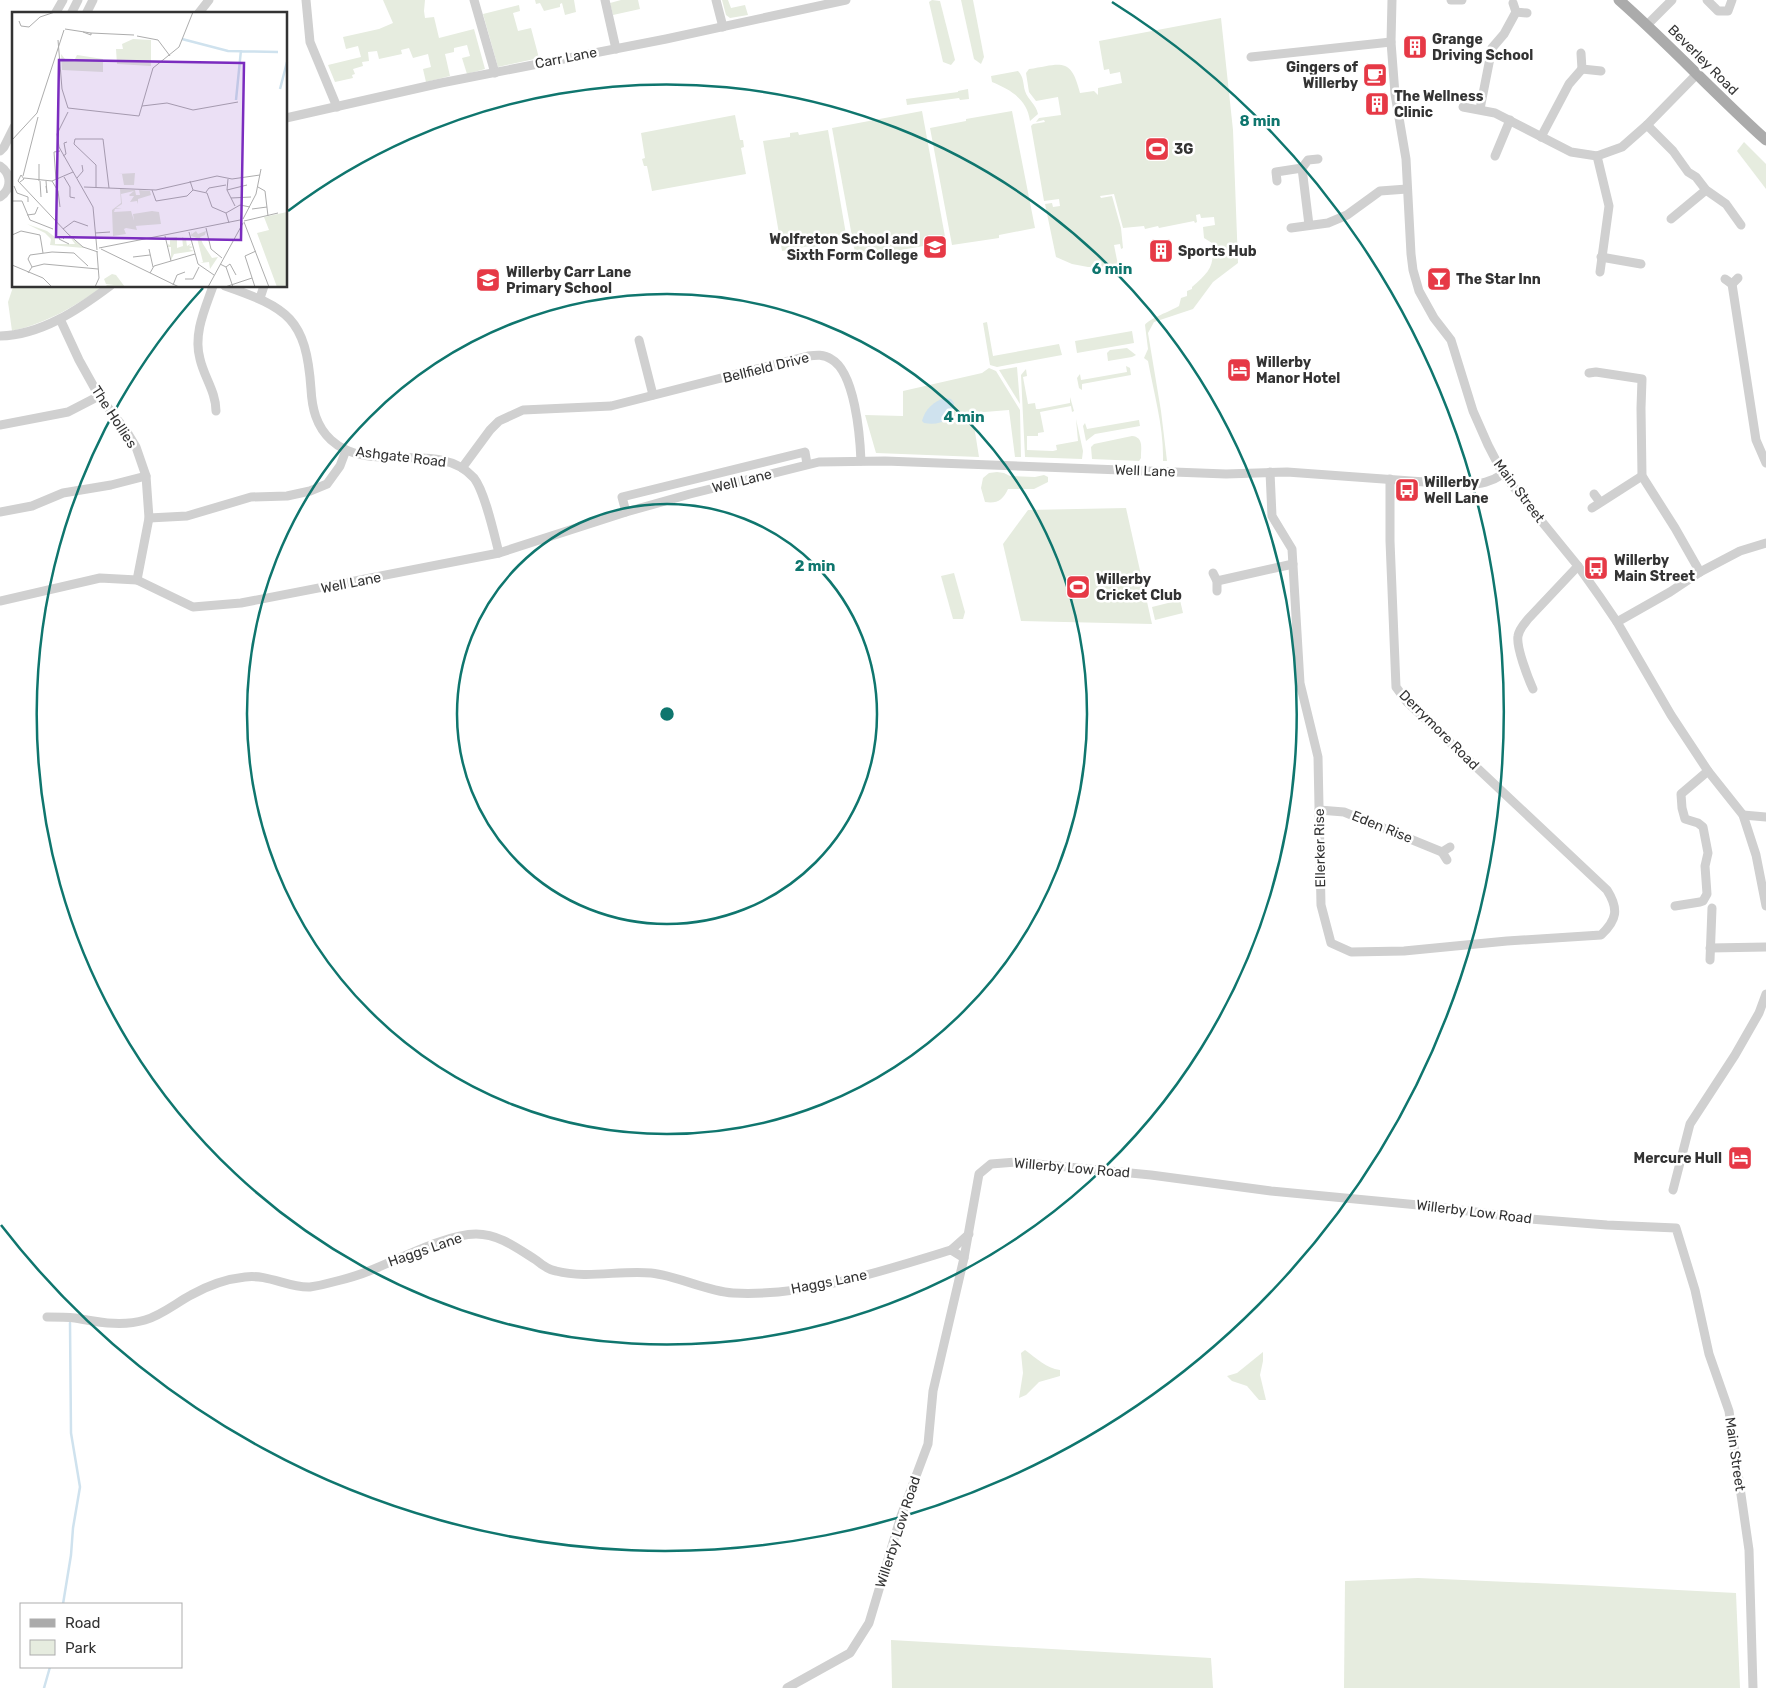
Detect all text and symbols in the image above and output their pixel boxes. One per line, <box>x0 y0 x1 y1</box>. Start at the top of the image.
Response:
inset map <box>12 12 288 288</box>
street label: Beverley Road <box>1664 21 1742 99</box>
place label: Grange Driving School <box>1432 31 1533 64</box>
building icon: Grange Driving School <box>1402 34 1428 60</box>
street label: Carr Lane <box>534 44 599 72</box>
place label: Gingers of Willerby <box>1286 59 1359 92</box>
cafe icon: Gingers of Willerby <box>1362 62 1388 88</box>
place label: The Wellness Clinic <box>1394 88 1484 121</box>
building icon: The Wellness Clinic <box>1364 91 1390 117</box>
text: 8 min <box>1239 112 1281 130</box>
sports icon: 3G <box>1144 136 1170 162</box>
place label: 3G <box>1174 141 1193 158</box>
place label: Wolfreton School and Sixth Form College <box>769 231 918 264</box>
school or university icon: Wolfreton School and Sixth Form College <box>922 234 948 260</box>
building icon: Sports Hub <box>1148 238 1174 264</box>
place label: Sports Hub <box>1178 243 1257 260</box>
text: 6 min <box>1092 260 1132 278</box>
place label: Willerby Carr Lane Primary School <box>506 264 631 297</box>
bar icon: The Star Inn <box>1426 266 1452 292</box>
school or university icon: Willerby Carr Lane Primary School <box>475 267 501 293</box>
place label: The Star Inn <box>1456 271 1541 288</box>
street label: Bellfield Drive <box>721 349 811 387</box>
place label: Willerby Manor Hotel <box>1256 354 1340 387</box>
hotel icon: Willerby Manor Hotel <box>1226 357 1252 383</box>
street label: The Hollies <box>88 383 140 451</box>
text: 4 min <box>943 408 985 426</box>
street label: Ashgate Road <box>355 443 447 471</box>
street label: Main Street <box>1490 456 1549 526</box>
street label: Well Lane <box>1114 461 1176 481</box>
street label: Well Lane <box>710 465 774 497</box>
place label: Willerby Well Lane <box>1424 474 1489 507</box>
bus stop icon: Willerby Well Lane <box>1394 477 1420 503</box>
place label: Willerby Main Street <box>1614 552 1696 585</box>
bus stop icon: Willerby Main Street <box>1583 555 1609 581</box>
text: 2 min <box>795 557 835 575</box>
street label: Well Lane <box>319 569 383 597</box>
place label: Willerby Cricket Club <box>1096 571 1182 604</box>
sports icon: Willerby Cricket Club <box>1065 574 1091 600</box>
street label: Derrymore Road <box>1396 687 1482 773</box>
centre of rings <box>658 705 676 723</box>
street label: Eden Rise <box>1349 807 1415 847</box>
street label: Ellerker Rise <box>1311 808 1329 888</box>
hotel icon: Mercure Hull <box>1727 1145 1753 1171</box>
place label: Mercure Hull <box>1634 1150 1722 1167</box>
street label: Willerby Low Road <box>1013 1154 1131 1182</box>
street label: Willerby Low Road <box>1415 1196 1533 1228</box>
street label: Haggs Lane <box>386 1229 464 1271</box>
street label: Haggs Lane <box>790 1266 869 1298</box>
street label: Main Street <box>1721 1416 1749 1493</box>
street label: Willerby Low Road <box>872 1474 924 1590</box>
legend <box>20 1603 182 1668</box>
text: Road <box>65 1614 101 1632</box>
text: Park <box>65 1639 96 1657</box>

